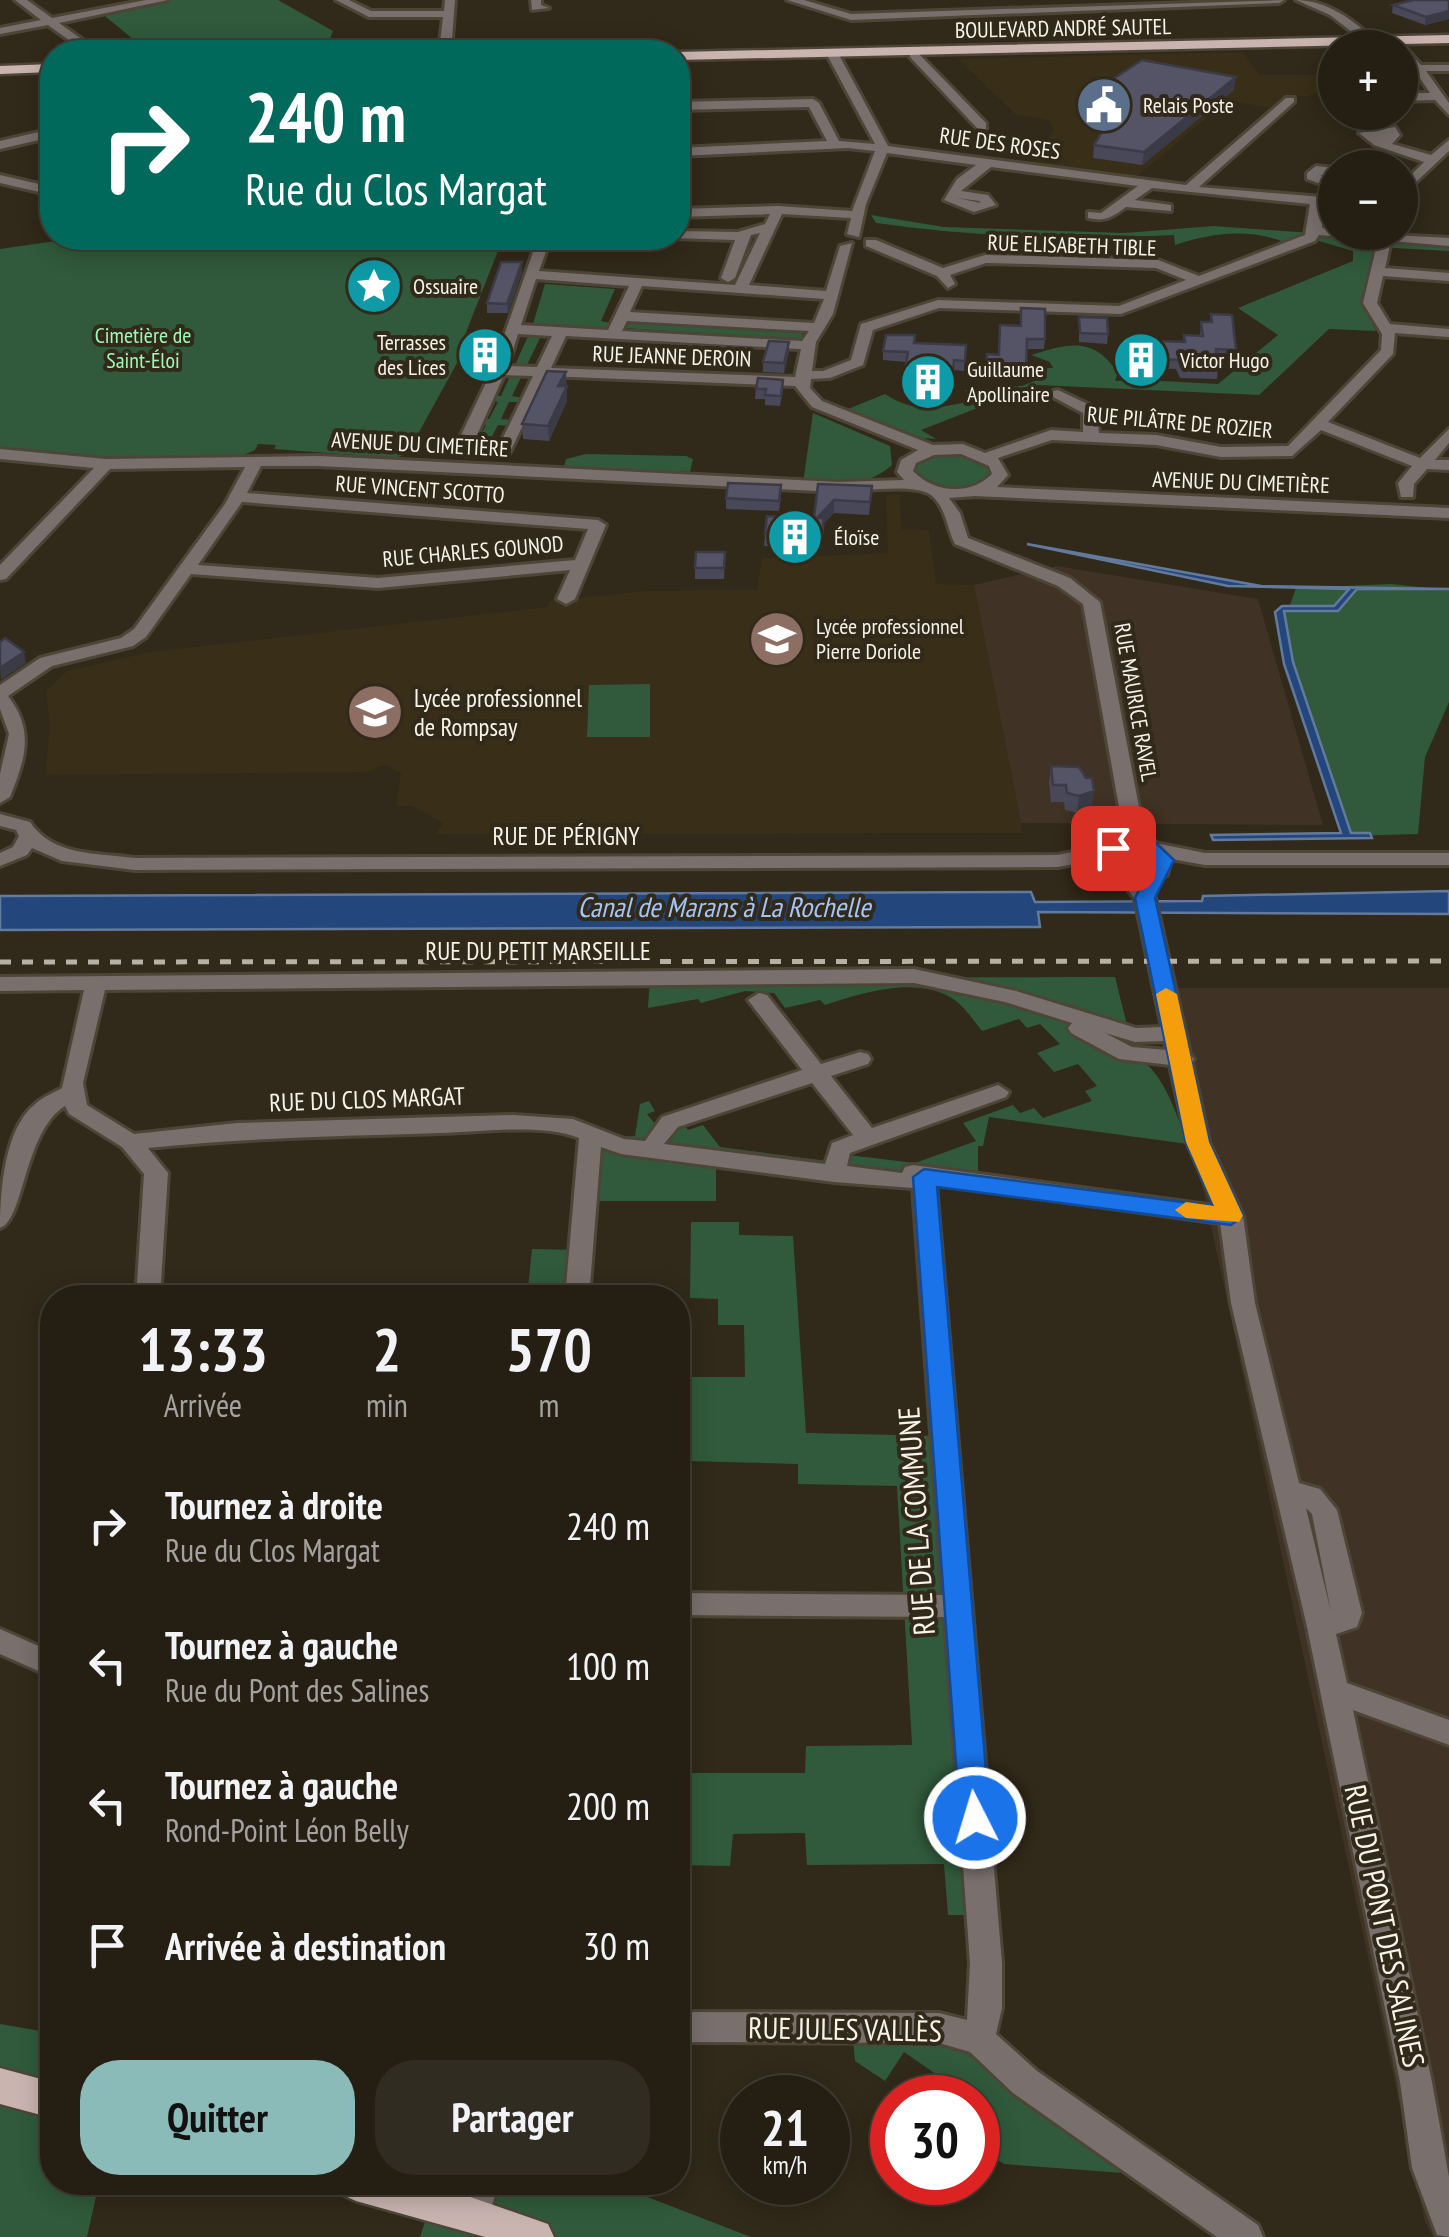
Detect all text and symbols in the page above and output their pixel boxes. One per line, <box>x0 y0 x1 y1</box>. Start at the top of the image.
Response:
street label: BOULEVARD ANDRÉ SAUTEL <box>955 12 1171 44</box>
map controls <box>1318 30 1418 250</box>
button: + <box>1318 30 1418 130</box>
text: 240 m <box>245 71 406 161</box>
public building icon: Relais Poste <box>1074 75 1134 135</box>
icon: right <box>80 80 210 210</box>
place label: Relais Poste <box>1143 91 1234 119</box>
street label: RUE DES ROSES <box>938 121 1062 165</box>
button: − <box>1318 150 1418 250</box>
text: Rue du Clos Margat <box>245 159 547 217</box>
street label: RUE ELISABETH TIBLE <box>987 228 1157 262</box>
place icon: Ossuaire <box>344 256 404 316</box>
place label: Ossuaire <box>413 272 478 300</box>
park label: Cimetière de Saint-Éloi <box>95 321 191 374</box>
building icon: Terrasses des Lices <box>455 325 515 385</box>
place label: Terrasses des Lices <box>377 328 446 381</box>
building icon: Victor Hugo <box>1111 330 1171 390</box>
street label: RUE JEANNE DEROIN <box>592 339 752 373</box>
place label: Victor Hugo <box>1179 346 1269 374</box>
building icon: Guillaume Apollinaire <box>898 352 958 412</box>
place label: Guillaume Apollinaire <box>967 355 1050 408</box>
street label: RUE PILÂTRE DE ROZIER <box>1086 400 1274 444</box>
street label: AVENUE DU CIMETIÈRE <box>331 425 509 463</box>
street label: AVENUE DU CIMETIÈRE <box>1152 465 1330 499</box>
street label: RUE VINCENT SCOTTO <box>334 469 506 509</box>
building icon: Éloïse <box>765 507 825 567</box>
place label: Éloïse <box>834 523 879 551</box>
street label: RUE CHARLES GOUNOD <box>381 529 565 573</box>
school or university icon: Lycée professionnel Pierre Doriole <box>747 609 807 669</box>
place label: Lycée professionnel Pierre Doriole <box>816 612 965 665</box>
street label: RUE MAURICE RAVEL <box>1108 621 1164 783</box>
school or university icon: Lycée professionnel de Rompsay <box>345 682 405 742</box>
place label: Lycée professionnel de Rompsay <box>414 682 582 743</box>
pin <box>1071 806 1156 891</box>
street label: RUE DE PÉRIGNY <box>492 820 640 852</box>
icon: arrive <box>1086 821 1141 876</box>
water label: Canal de Marans à La Rochelle <box>577 888 873 925</box>
street label: RUE DU PETIT MARSEILLE <box>425 935 651 967</box>
street label: RUE DU CLOS MARGAT <box>269 1080 465 1118</box>
text: 13:33 <box>138 1310 268 1388</box>
text: 2 <box>373 1310 401 1388</box>
text: 570 <box>506 1310 592 1388</box>
text: Arrivée <box>164 1384 242 1426</box>
text: min <box>366 1384 408 1426</box>
text: m <box>538 1384 559 1426</box>
street label: RUE DE LA COMMUNE <box>888 1406 943 1637</box>
text: Tournez à droite <box>165 1480 383 1529</box>
icon: right <box>80 1498 135 1553</box>
text: 240 m <box>566 1501 650 1550</box>
text: Rue du Clos Margat <box>165 1529 380 1571</box>
text: Tournez à gauche <box>165 1620 398 1669</box>
icon: left <box>80 1638 135 1693</box>
text: 100 m <box>566 1641 650 1690</box>
text: Rue du Pont des Salines <box>165 1669 429 1711</box>
text: Tournez à gauche <box>165 1760 398 1809</box>
position arrow <box>923 1766 1027 1870</box>
icon: left <box>80 1778 135 1833</box>
text: 200 m <box>566 1781 650 1830</box>
street label: RUE DU PONT DES SALINES <box>1336 1781 1434 2070</box>
text: Rond-Point Léon Belly <box>165 1809 409 1851</box>
icon: arrive <box>80 1918 135 1973</box>
text: Arrivée à destination <box>165 1921 446 1970</box>
text: 30 m <box>583 1921 650 1970</box>
street label: RUE JULES VALLÈS <box>748 2007 942 2050</box>
button: Quitter <box>80 2060 355 2175</box>
button: Partager <box>375 2060 650 2175</box>
speed limit sign: 30 <box>870 2075 1000 2205</box>
text: 21 <box>761 2095 809 2160</box>
text: km/h <box>763 2149 807 2181</box>

